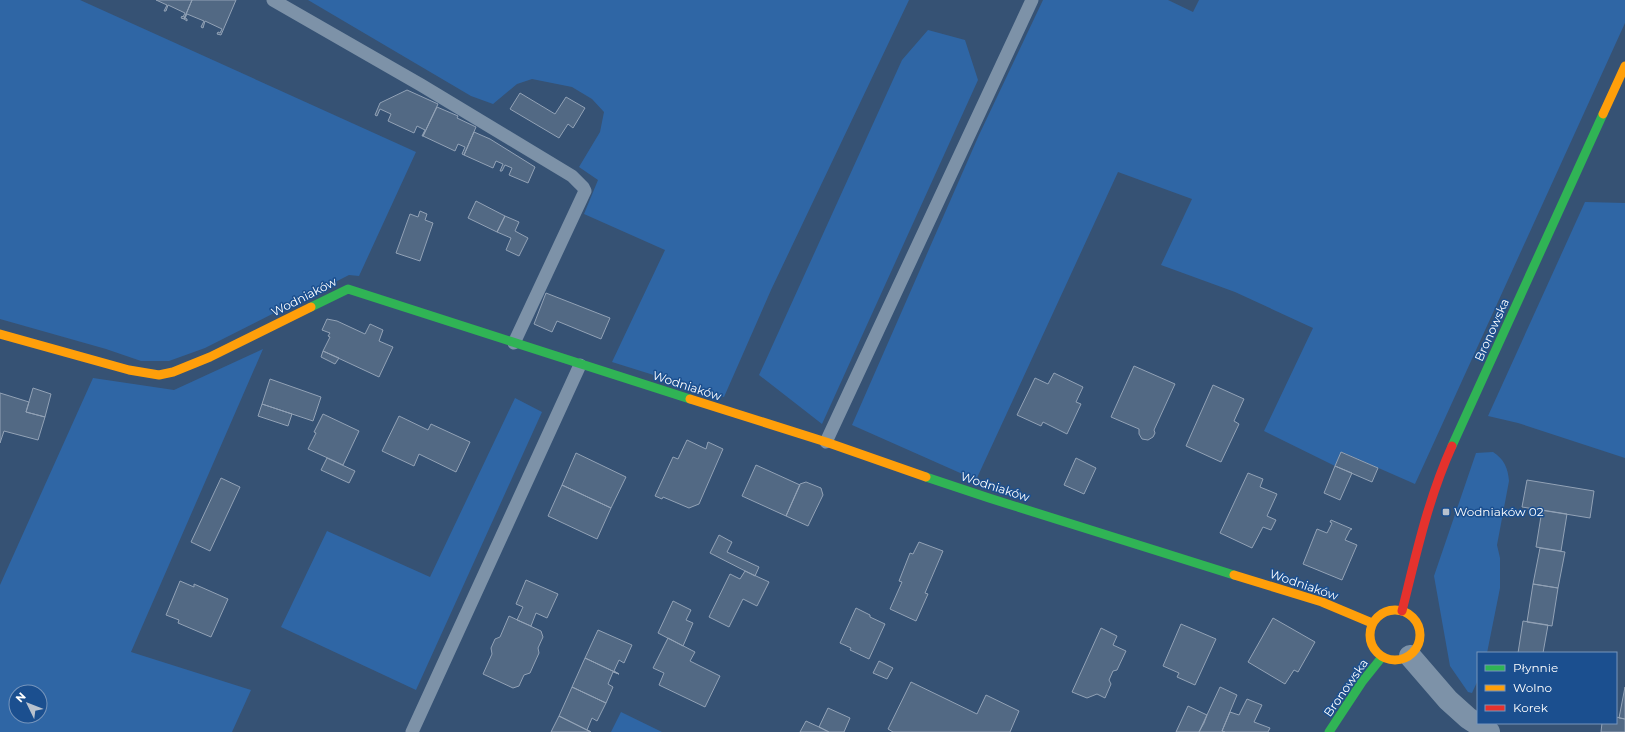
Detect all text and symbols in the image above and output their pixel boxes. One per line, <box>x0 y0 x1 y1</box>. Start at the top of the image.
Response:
street label: Wodniaków <box>268 273 339 319</box>
street label: Bronowska <box>1471 296 1512 364</box>
street label: Wodniaków <box>651 367 724 404</box>
street label: Wodniaków <box>959 468 1032 505</box>
place label: Wodniaków 02 <box>1454 504 1544 519</box>
marker: Wodniaków 02 <box>1441 507 1451 517</box>
street label: Wodniaków <box>1268 566 1341 603</box>
legend <box>1477 652 1617 724</box>
street label: Bronowska <box>1320 656 1371 720</box>
text: Płynnie <box>1513 660 1558 675</box>
text: Wolno <box>1513 680 1552 695</box>
north arrow <box>8 684 48 724</box>
text: N <box>13 689 29 705</box>
text: Korek <box>1513 700 1549 715</box>

